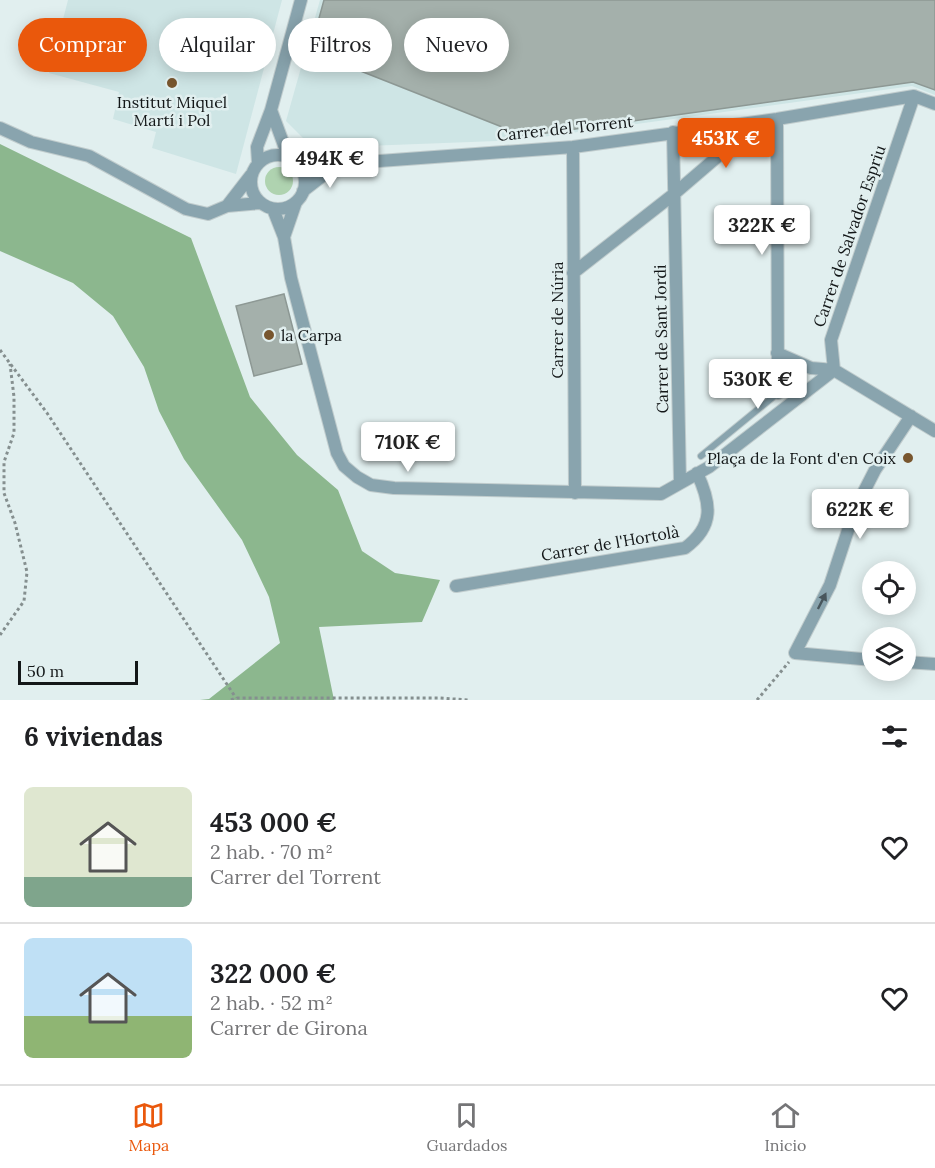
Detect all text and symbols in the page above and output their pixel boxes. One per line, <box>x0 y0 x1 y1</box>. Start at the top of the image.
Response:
chip: Comprar <box>18 18 147 72</box>
chip: Alquilar <box>159 18 276 72</box>
chip: Filtros <box>288 18 392 72</box>
chip: Nuevo <box>404 18 509 72</box>
marker: Institut Miquel Martí i Pol <box>165 76 179 90</box>
place label: Institut Miquel Martí i Pol <box>117 92 227 130</box>
street label: Carrer del Torrent <box>496 111 635 145</box>
pin: 453K € <box>677 118 775 169</box>
text: 453K € <box>692 125 760 150</box>
pin: 494K € <box>281 138 379 189</box>
street label: Carrer de Salvador Espriu <box>808 142 890 330</box>
text: 494K € <box>295 145 365 170</box>
pin: 322K € <box>713 205 811 256</box>
text: 322K € <box>728 212 796 237</box>
street label: Carrer de Núria <box>547 262 567 378</box>
street label: Carrer de Sant Jordi <box>650 264 672 414</box>
place label: la Carpa <box>281 325 342 345</box>
marker: la Carpa <box>262 328 276 342</box>
pin: 530K € <box>709 359 807 410</box>
text: 530K € <box>723 366 793 391</box>
pin: 710K € <box>359 422 457 473</box>
text: 710K € <box>375 429 441 454</box>
place label: Plaça de la Font d'en Coix <box>707 448 897 468</box>
marker: Plaça de la Font d'en Coix <box>901 451 915 465</box>
pin: 622K € <box>811 489 909 540</box>
text: 622K € <box>826 496 894 521</box>
street label: Carrer de l'Hortolà <box>539 521 681 565</box>
map controls <box>862 561 916 681</box>
button: locate <box>862 561 916 615</box>
one-way arrow <box>817 593 826 610</box>
button: layers <box>862 627 916 681</box>
scale bar <box>18 658 138 686</box>
text: 50 m <box>27 661 64 681</box>
text: 6 viviendas <box>24 720 163 753</box>
icon: filters <box>878 720 911 753</box>
text: 453 000 € <box>210 806 337 839</box>
icon: home <box>72 811 144 883</box>
icon: heart <box>878 831 911 864</box>
text: 2 hab. · 70 m² <box>210 839 333 864</box>
text: Carrer del Torrent <box>210 864 381 889</box>
text: 322 000 € <box>210 957 337 990</box>
icon: home <box>72 962 144 1034</box>
icon: heart <box>878 982 911 1015</box>
text: 2 hab. · 52 m² <box>210 990 333 1015</box>
text: Carrer de Girona <box>210 1015 368 1040</box>
tab: Mapa <box>129 1099 169 1155</box>
tab: Guardados <box>426 1099 507 1155</box>
tab: Inicio <box>765 1099 806 1155</box>

